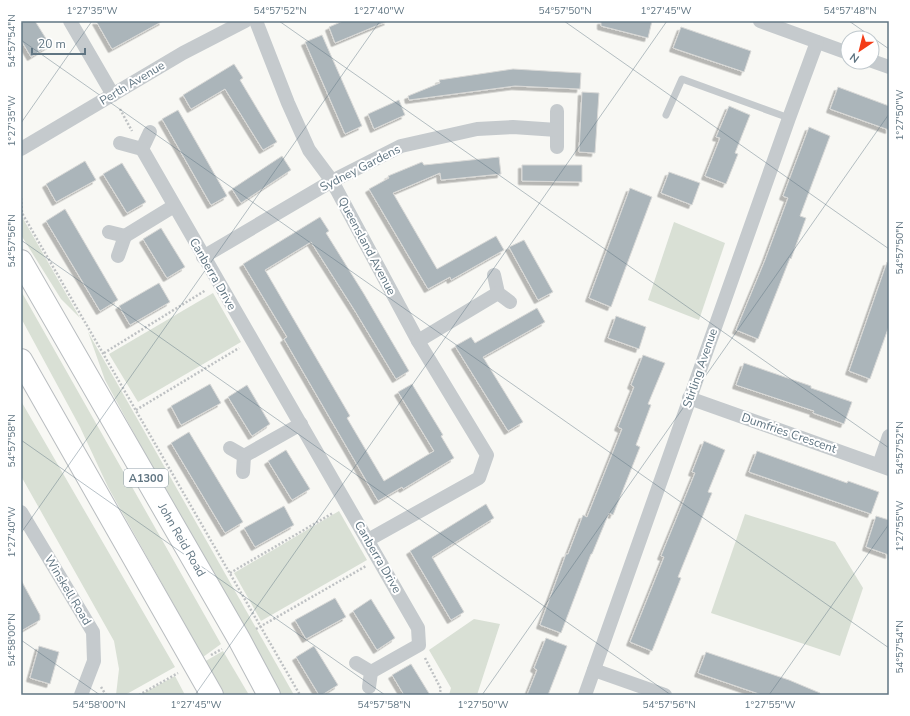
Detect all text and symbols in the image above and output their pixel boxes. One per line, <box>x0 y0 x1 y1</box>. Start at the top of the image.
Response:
text: 1°27'35"W <box>67 4 117 18</box>
text: 54°57'52"N <box>253 4 307 18</box>
text: 1°27'40"W <box>354 4 404 18</box>
text: 54°57'50"N <box>538 4 592 18</box>
text: 1°27'45"W <box>641 4 691 18</box>
text: 54°57'48"N <box>823 4 877 18</box>
text: 54°57'54"N <box>5 14 19 68</box>
scale bar <box>32 30 85 56</box>
north arrow <box>840 30 880 70</box>
text: 20 m <box>38 36 66 52</box>
text: N <box>847 49 862 66</box>
street label: Perth Avenue <box>96 57 168 109</box>
text: 1°27'50"W <box>893 90 907 140</box>
text: 1°27'35"W <box>5 96 19 146</box>
street label: Sydney Gardens <box>317 141 403 195</box>
street label: Queensland Avenue <box>334 194 400 298</box>
text: 54°57'56"N <box>5 214 19 268</box>
text: 54°57'50"N <box>893 221 907 275</box>
street label: Canberra Drive <box>186 235 240 313</box>
street label: Stirling Avenue <box>679 326 721 410</box>
street label: Dumfries Crescent <box>739 409 839 457</box>
text: 54°57'58"N <box>5 414 19 468</box>
text: 54°57'52"N <box>893 421 907 475</box>
road number: A1300 <box>124 469 168 487</box>
street label: John Reid Road <box>154 499 210 580</box>
text: 1°27'55"W <box>893 501 907 551</box>
text: 1°27'40"W <box>5 507 19 557</box>
street label: Canberra Drive <box>351 518 405 596</box>
street label: Winskell Road <box>41 552 95 628</box>
text: 54°58'00"N <box>5 613 19 667</box>
text: 54°57'54"N <box>893 620 907 674</box>
text: 54°58'00"N <box>72 698 126 712</box>
text: 1°27'45"W <box>171 698 221 712</box>
text: 54°57'58"N <box>357 698 411 712</box>
text: 1°27'50"W <box>458 698 508 712</box>
text: 54°57'56"N <box>642 698 696 712</box>
text: 1°27'55"W <box>745 698 795 712</box>

